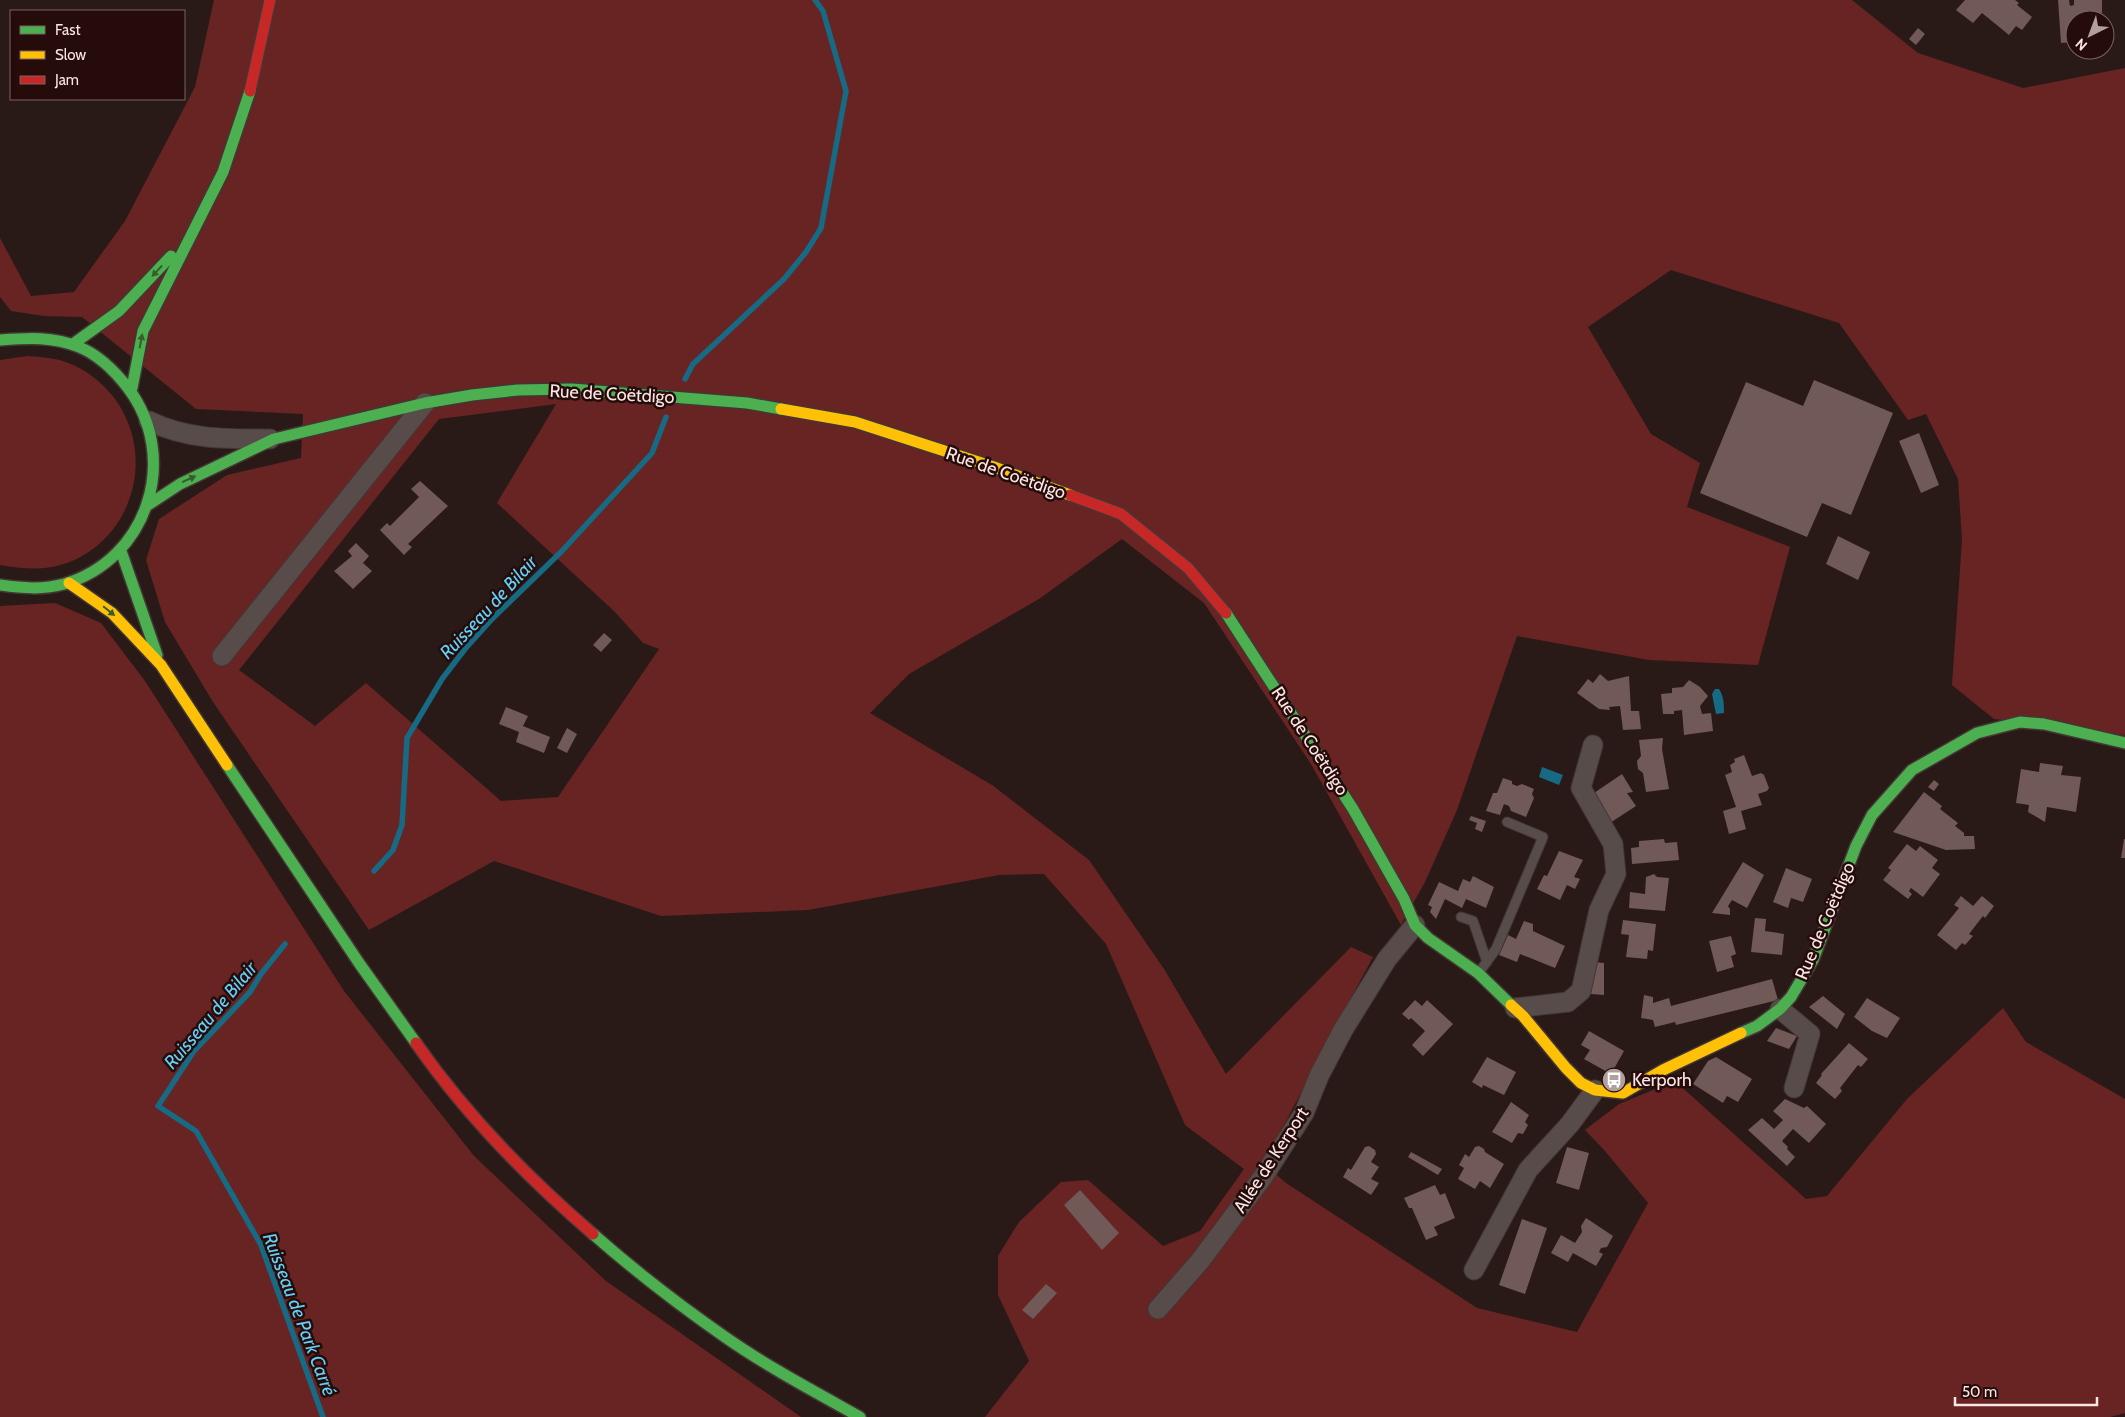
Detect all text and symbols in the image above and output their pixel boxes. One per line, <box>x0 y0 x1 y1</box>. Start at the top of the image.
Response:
legend <box>10 10 185 100</box>
north arrow <box>2065 10 2115 60</box>
text: Fast <box>55 21 80 39</box>
text: N <box>2072 35 2091 55</box>
text: Slow <box>55 46 86 64</box>
text: Jam <box>54 71 79 89</box>
one-way arrow <box>151 265 163 277</box>
one-way arrow <box>137 333 145 348</box>
street label: Rue de Coëtdigo <box>549 380 675 408</box>
street label: Rue de Coëtdigo <box>943 442 1069 504</box>
one-way arrow <box>182 475 196 483</box>
water label: Ruisseau de Bilair <box>435 550 543 664</box>
one-way arrow <box>102 606 115 617</box>
street label: Rue de Coëtdigo <box>1267 683 1353 800</box>
street label: Rue de Coëtdigo <box>1790 859 1860 983</box>
water label: Ruisseau de Bilair <box>159 956 263 1074</box>
bus stop icon: Kerporh <box>1601 1067 1627 1093</box>
place label: Kerporh <box>1632 1069 1692 1091</box>
street label: Allée de Kerport <box>1229 1103 1313 1217</box>
water label: Ruisseau de Park Carré <box>258 1229 341 1399</box>
scale bar <box>1955 1374 2098 1406</box>
text: 50 m <box>1962 1383 1997 1401</box>

